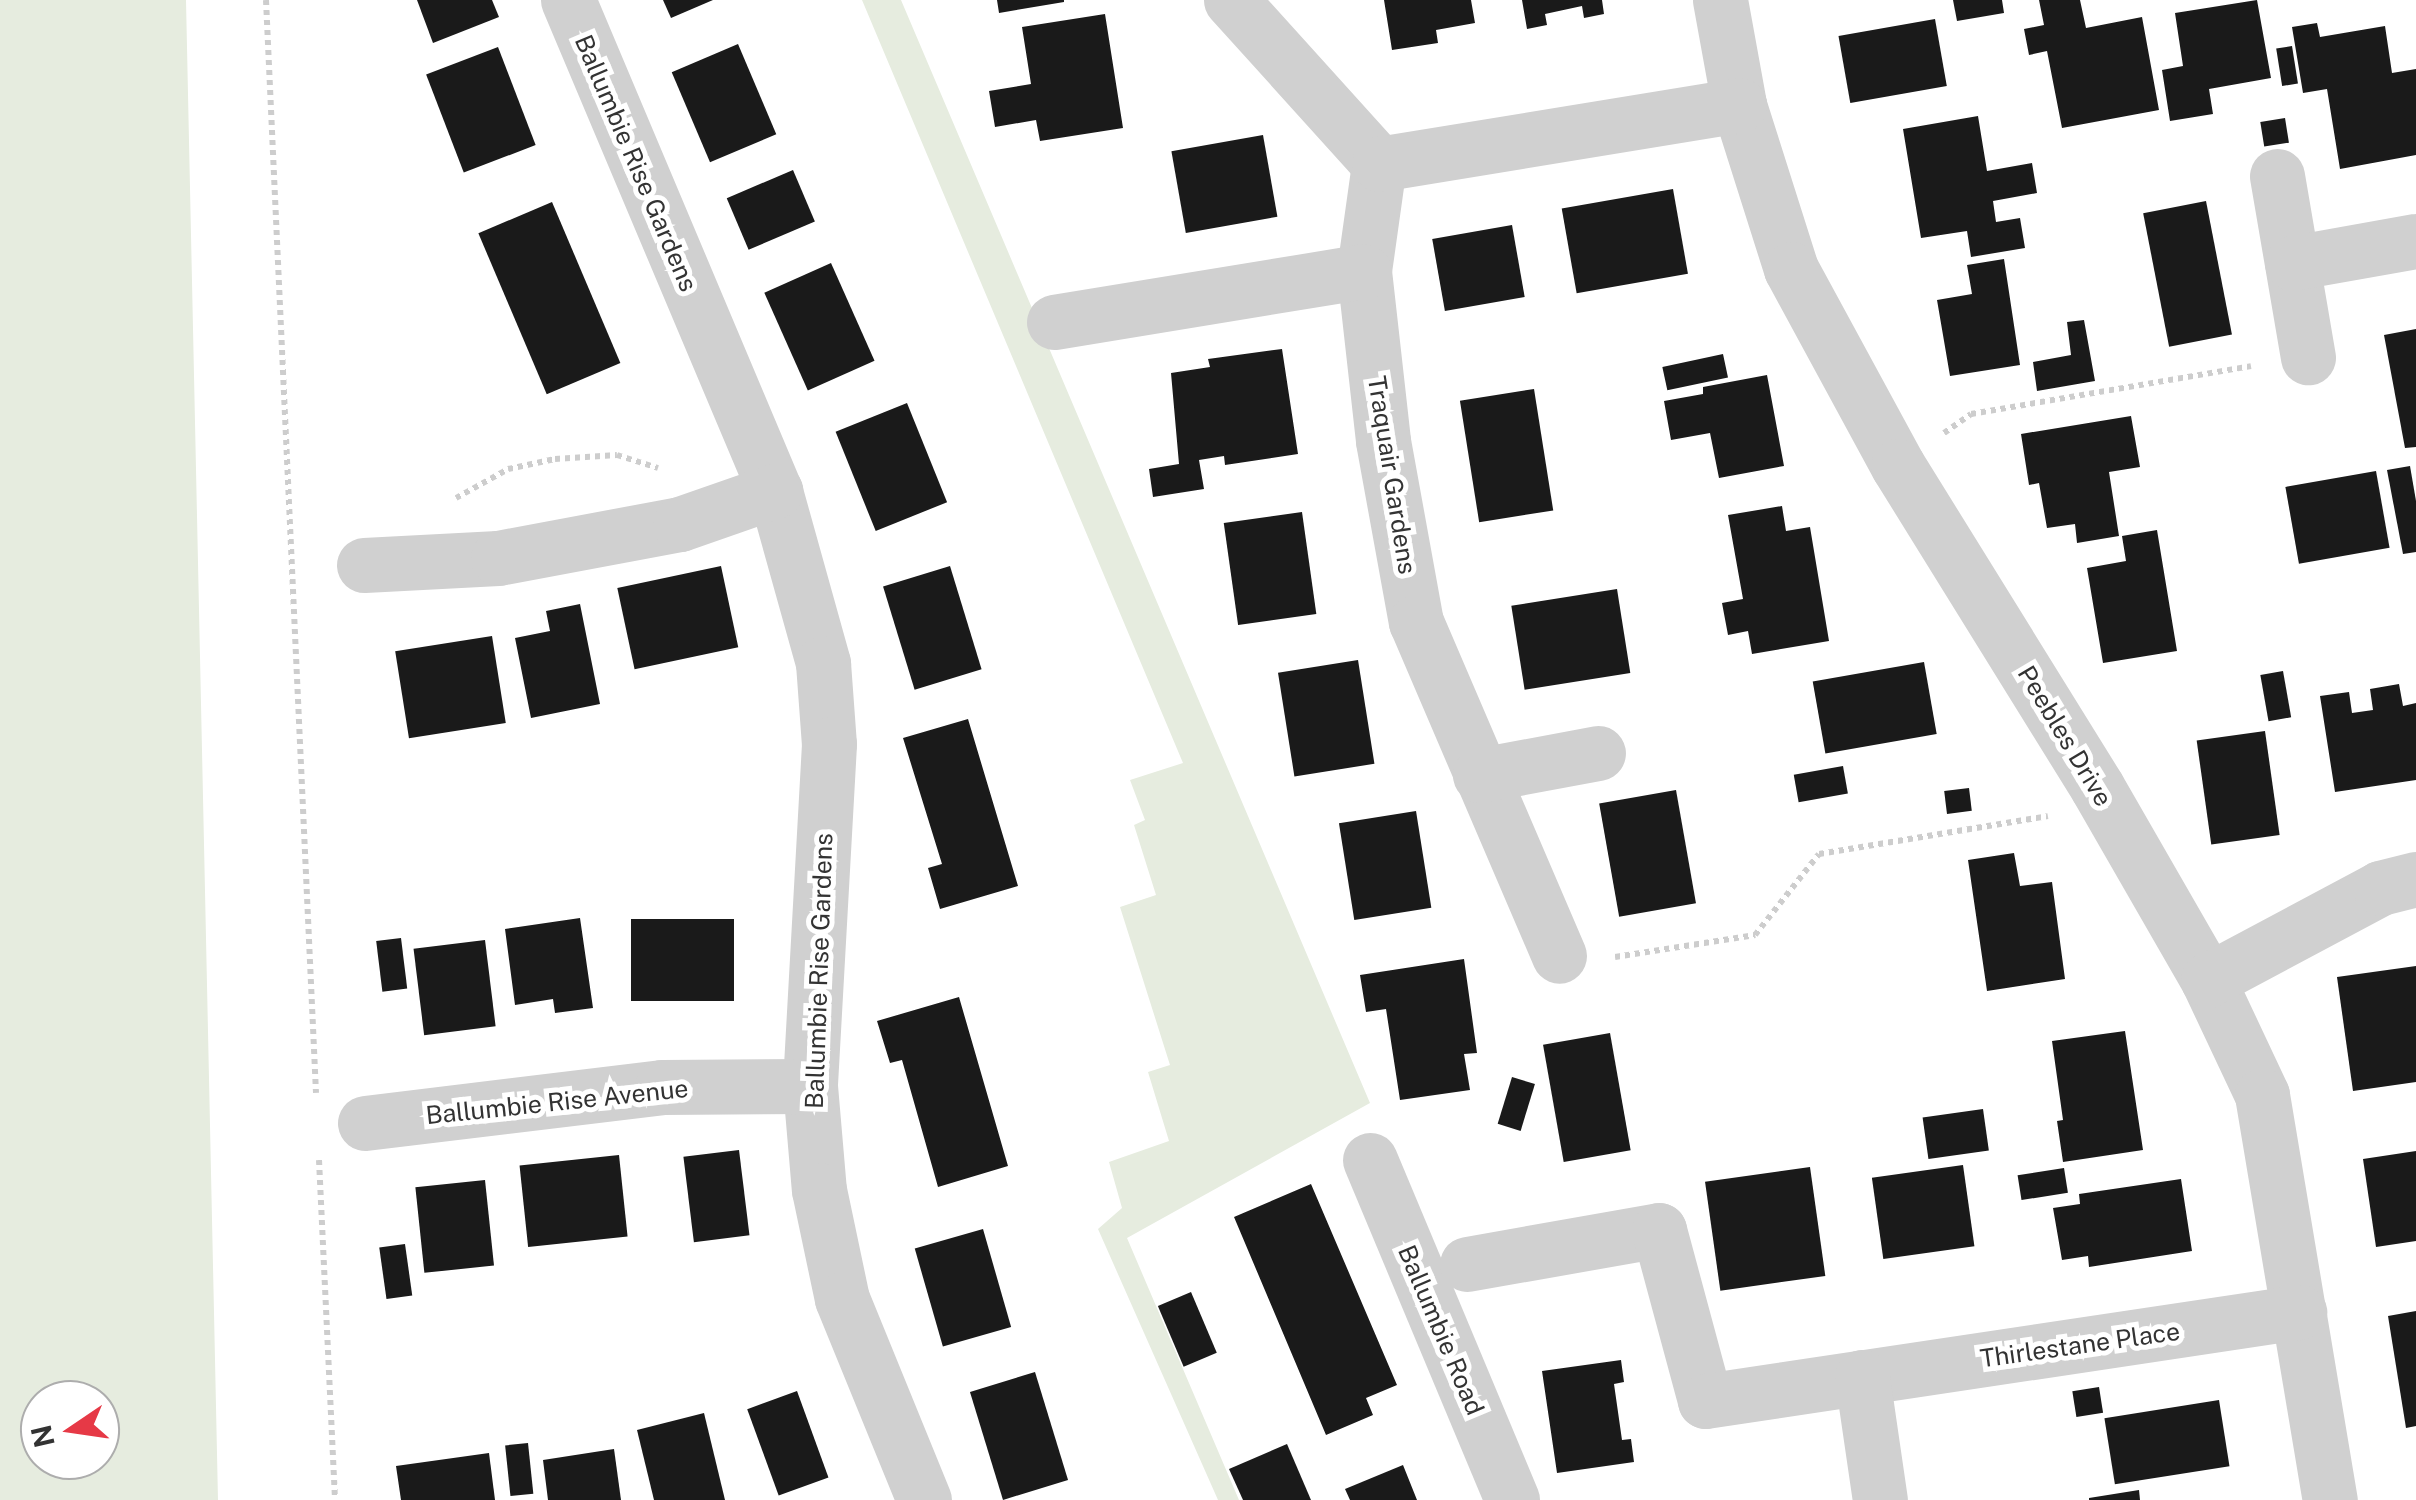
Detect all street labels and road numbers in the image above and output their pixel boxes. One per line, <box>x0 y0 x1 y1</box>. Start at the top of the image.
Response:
street label: Ballumbie Rise Gardens <box>568 30 704 296</box>
street label: Traquair Gardens <box>1362 374 1422 576</box>
street label: Peebles Drive <box>2011 660 2119 812</box>
street label: Ballumbie Rise Gardens <box>799 832 839 1110</box>
street label: Ballumbie Rise Avenue <box>424 1073 690 1131</box>
street label: Ballumbie Road <box>1392 1240 1490 1420</box>
street label: Thirlestane Place <box>1978 1316 2182 1374</box>

